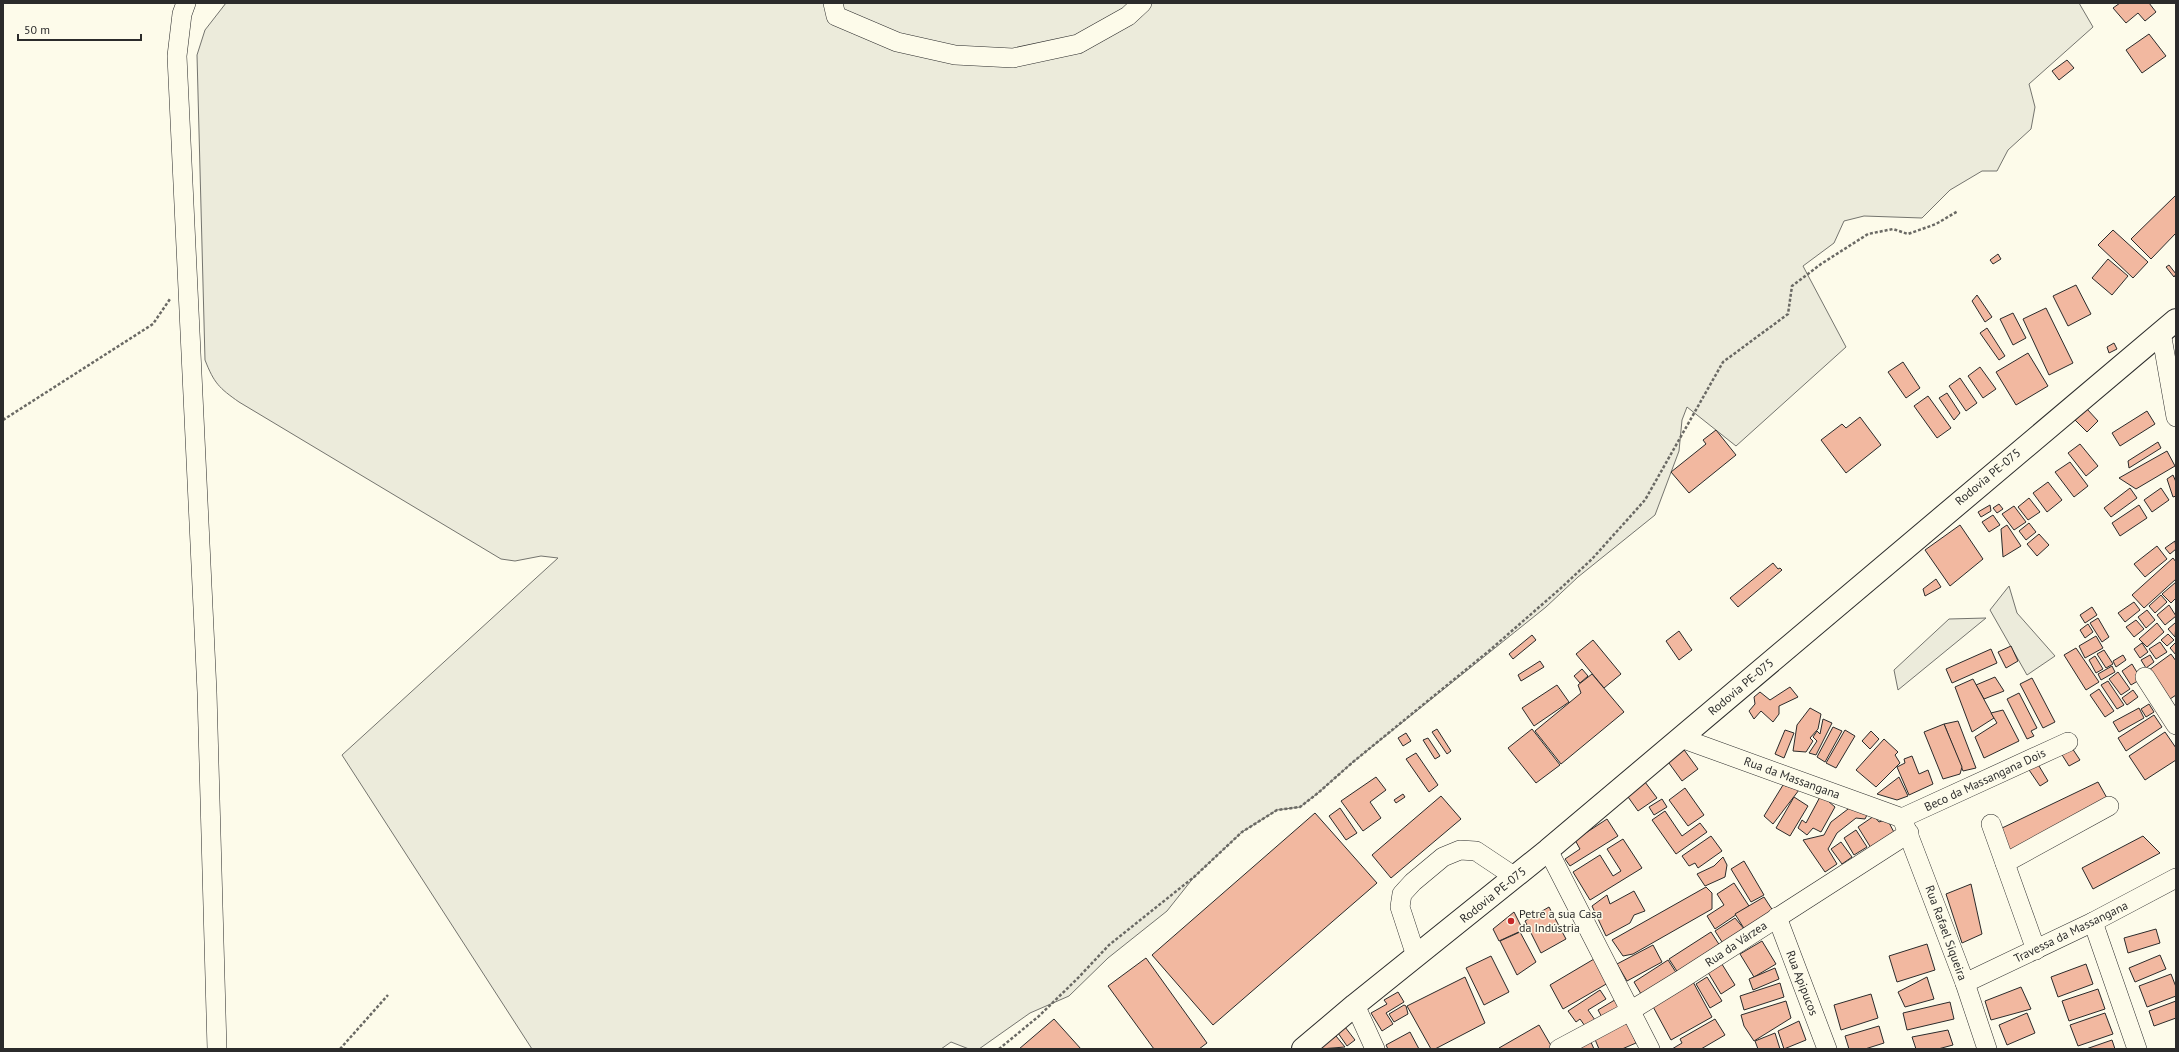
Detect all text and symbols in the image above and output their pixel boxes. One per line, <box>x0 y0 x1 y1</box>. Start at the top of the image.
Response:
scale bar <box>18 16 141 42</box>
text: 50 m <box>24 22 50 37</box>
street label: Rodovia PE-075 <box>1952 445 2024 508</box>
street label: Rodovia PE-075 <box>1705 655 1777 718</box>
street label: Beco da Massangana Dois <box>1922 745 2048 814</box>
street label: Rua da Massangana <box>1742 753 1842 802</box>
street label: Rodovia PE-075 <box>1456 863 1529 926</box>
street label: Rua Rafael Siqueira <box>1922 883 1971 982</box>
street label: Travessa da Massangana <box>2011 897 2130 966</box>
place label: Petre a sua Casa da Indústria <box>1519 906 1602 935</box>
marker: Petre a sua Casa da Indústria <box>1506 916 1516 926</box>
street label: Rua da Várzea <box>1702 917 1770 970</box>
street label: Rua Apipucos <box>1783 948 1822 1018</box>

